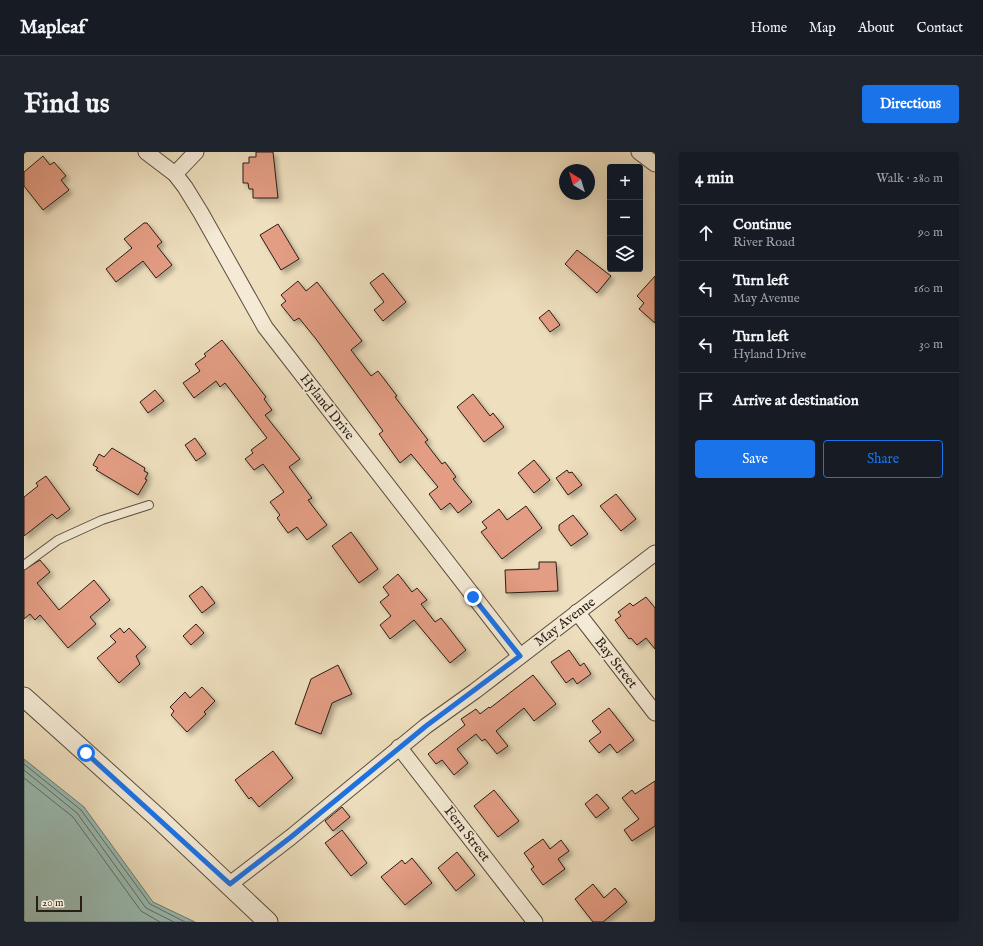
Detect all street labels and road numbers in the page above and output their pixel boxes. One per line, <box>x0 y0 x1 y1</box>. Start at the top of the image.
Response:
street label: Hyland Drive <box>296 370 359 444</box>
street label: May Avenue <box>531 593 600 651</box>
street label: Bay Street <box>590 634 642 692</box>
street label: Fern Street <box>440 803 494 866</box>

